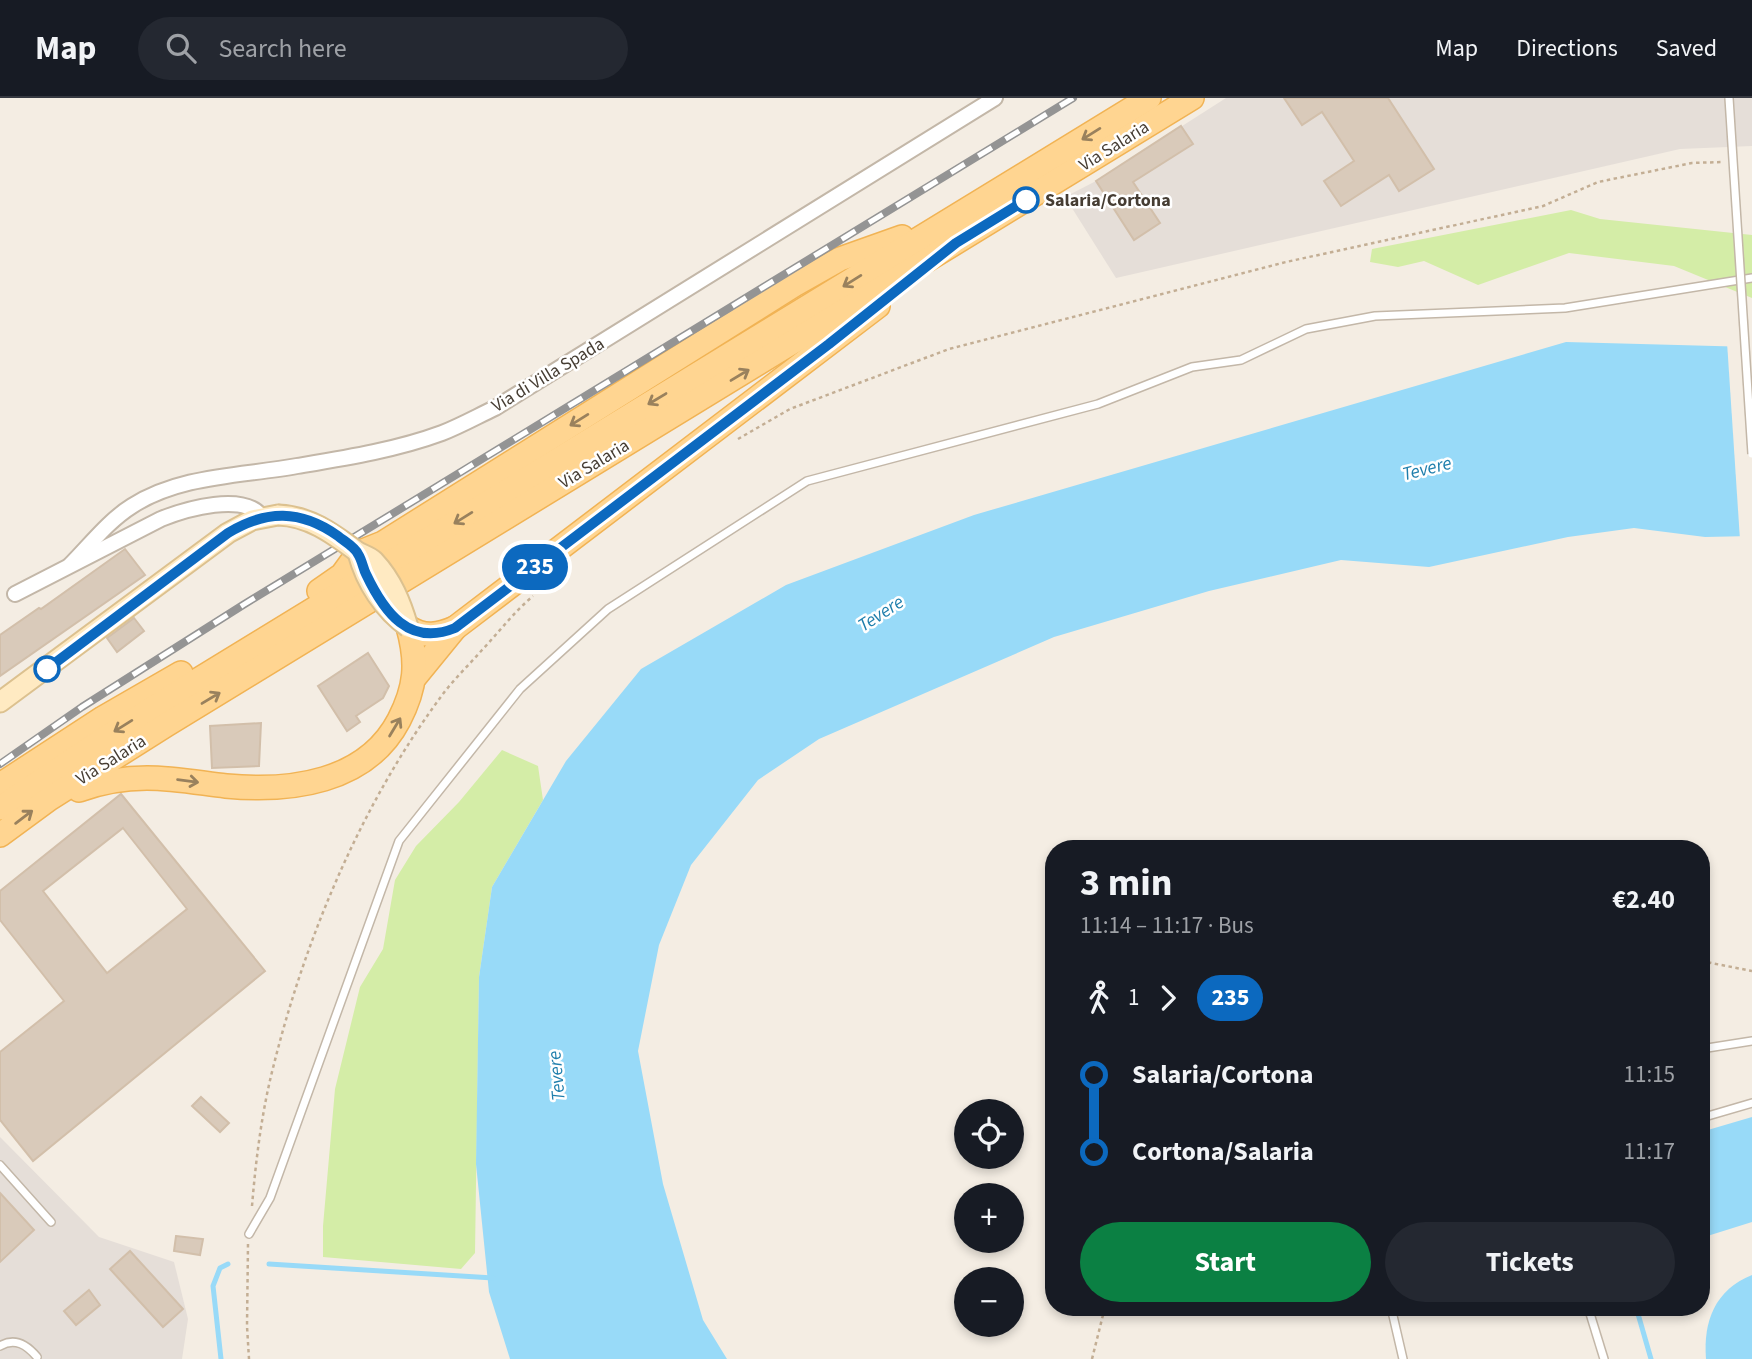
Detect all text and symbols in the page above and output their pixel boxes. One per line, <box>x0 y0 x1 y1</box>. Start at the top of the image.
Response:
search box <box>138 17 628 80</box>
text: Map <box>35 25 96 72</box>
icon: search <box>162 29 200 67</box>
text: Search here <box>218 30 347 67</box>
text: Map <box>1435 31 1478 66</box>
text: Directions <box>1516 31 1618 66</box>
text: Saved <box>1656 31 1717 66</box>
street label: Via Salaria <box>1074 115 1154 177</box>
one-way arrow <box>1081 127 1101 141</box>
marker: Salaria/Cortona <box>1013 187 1039 213</box>
place label: Salaria/Cortona <box>1045 188 1171 213</box>
one-way arrow <box>842 275 862 289</box>
street label: Via di Villa Spada <box>487 331 609 419</box>
one-way arrow <box>729 368 749 382</box>
one-way arrow <box>648 393 668 407</box>
one-way arrow <box>570 413 589 428</box>
street label: Via Salaria <box>554 433 634 495</box>
water label: Tevere <box>1399 450 1455 488</box>
one-way arrow <box>454 511 474 525</box>
line badge: 235 <box>495 544 575 590</box>
text: 235 <box>516 549 554 584</box>
water label: Tevere <box>853 589 909 639</box>
unlabelled marker <box>34 656 60 682</box>
one-way arrow <box>200 690 220 704</box>
one-way arrow <box>388 718 402 738</box>
one-way arrow <box>114 719 133 734</box>
street label: Via Salaria <box>71 729 151 791</box>
one-way arrow <box>176 775 199 788</box>
one-way arrow <box>15 810 34 825</box>
text: 3 min <box>1080 856 1172 910</box>
text: €2.40 <box>1612 881 1675 918</box>
text: 11:14 – 11:17 · Bus <box>1080 909 1254 942</box>
icon: walk <box>1080 979 1118 1017</box>
icon: forward <box>1149 979 1187 1017</box>
text: 235 <box>1211 980 1249 1015</box>
text: 1 <box>1128 981 1139 1014</box>
water label: Tevere <box>541 1050 573 1102</box>
text: Salaria/Cortona <box>1132 1056 1313 1093</box>
text: 11:15 <box>1624 1058 1675 1091</box>
map controls <box>954 1099 1024 1337</box>
button: locate <box>954 1099 1024 1169</box>
text: Cortona/Salaria <box>1132 1133 1314 1170</box>
text: 11:17 <box>1624 1135 1675 1168</box>
button: + <box>954 1183 1024 1253</box>
button: Start <box>1080 1222 1371 1302</box>
button: Tickets <box>1385 1222 1675 1302</box>
button: − <box>954 1267 1024 1337</box>

